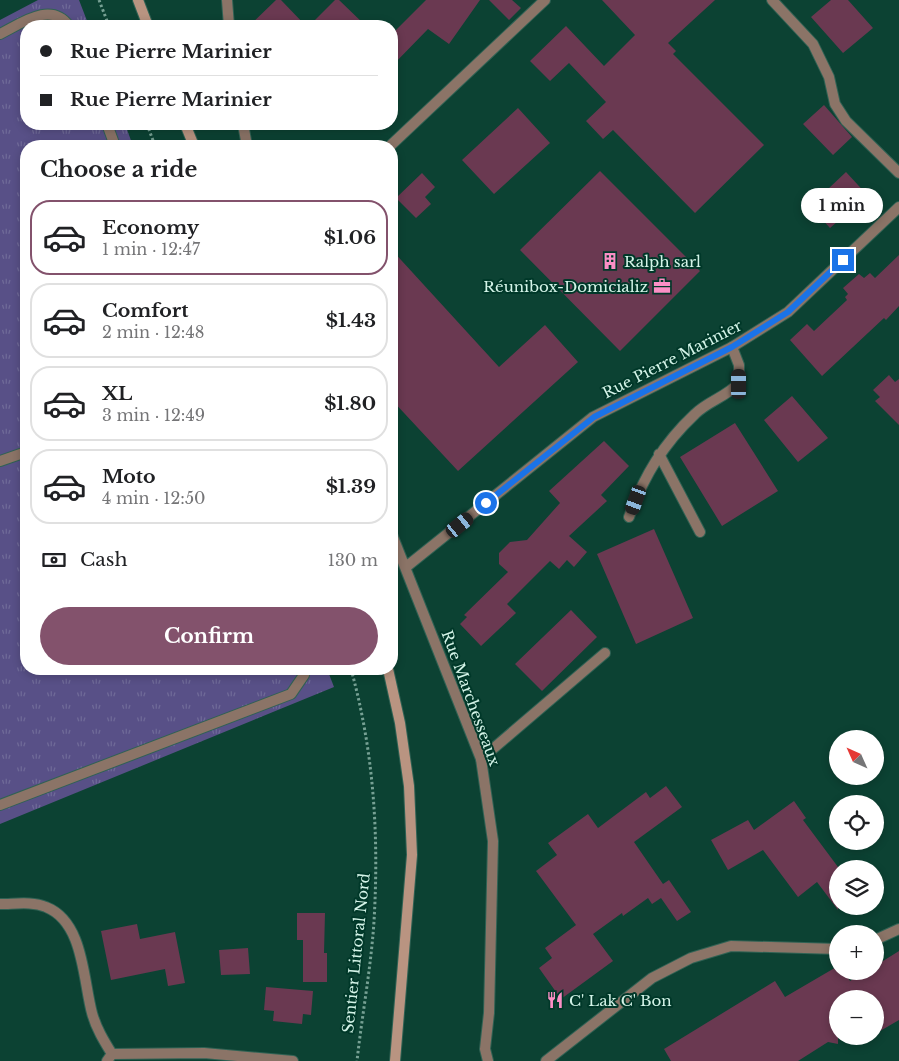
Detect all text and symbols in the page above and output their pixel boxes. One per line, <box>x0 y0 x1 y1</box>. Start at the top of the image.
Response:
text: Rue Pierre Marinier <box>70 40 272 63</box>
text: Rue Pierre Marinier <box>70 88 272 111</box>
text: Choose a ride <box>40 156 197 183</box>
callout: 1 min <box>802 188 884 222</box>
text: 1 min <box>819 195 865 215</box>
icon: car <box>42 215 87 260</box>
text: Economy <box>102 216 199 239</box>
text: $1.06 <box>324 226 376 249</box>
text: 1 min · 12:47 <box>102 239 200 259</box>
route end <box>832 249 854 271</box>
building icon: Ralph sarl <box>600 251 620 271</box>
place label: Ralph sarl <box>624 252 701 271</box>
office icon: Réunibox-Domicializ <box>652 276 672 296</box>
place label: Réunibox-Domicializ <box>483 277 648 296</box>
icon: car <box>42 298 87 343</box>
text: Comfort <box>102 299 189 322</box>
text: $1.43 <box>326 309 376 332</box>
street label: Rue Pierre Marinier <box>599 315 746 402</box>
text: 2 min · 12:48 <box>102 322 204 342</box>
car <box>731 369 746 399</box>
icon: car <box>42 381 87 426</box>
text: XL <box>102 382 132 405</box>
text: $1.80 <box>324 392 376 415</box>
text: 3 min · 12:49 <box>102 405 205 425</box>
icon: car <box>42 464 87 509</box>
text: Moto <box>102 465 156 488</box>
text: $1.39 <box>326 475 376 498</box>
car <box>623 483 648 517</box>
text: 4 min · 12:50 <box>102 488 205 508</box>
route start <box>475 492 497 514</box>
car <box>443 510 476 540</box>
icon: cash <box>40 546 68 574</box>
text: Cash <box>80 548 127 571</box>
text: 130 m <box>328 550 378 570</box>
button: Confirm <box>40 607 378 665</box>
street label: Rue Marchesseaux <box>438 628 504 768</box>
north arrow <box>829 730 884 785</box>
map controls <box>829 730 884 1045</box>
button: locate <box>829 795 884 850</box>
button: layers <box>829 860 884 915</box>
street label: Sentier Littoral Nord <box>338 872 374 1034</box>
button: + <box>829 925 884 980</box>
restaurant icon: C' Lak C' Bon <box>545 990 565 1010</box>
button: − <box>829 990 884 1045</box>
place label: C' Lak C' Bon <box>569 991 672 1010</box>

